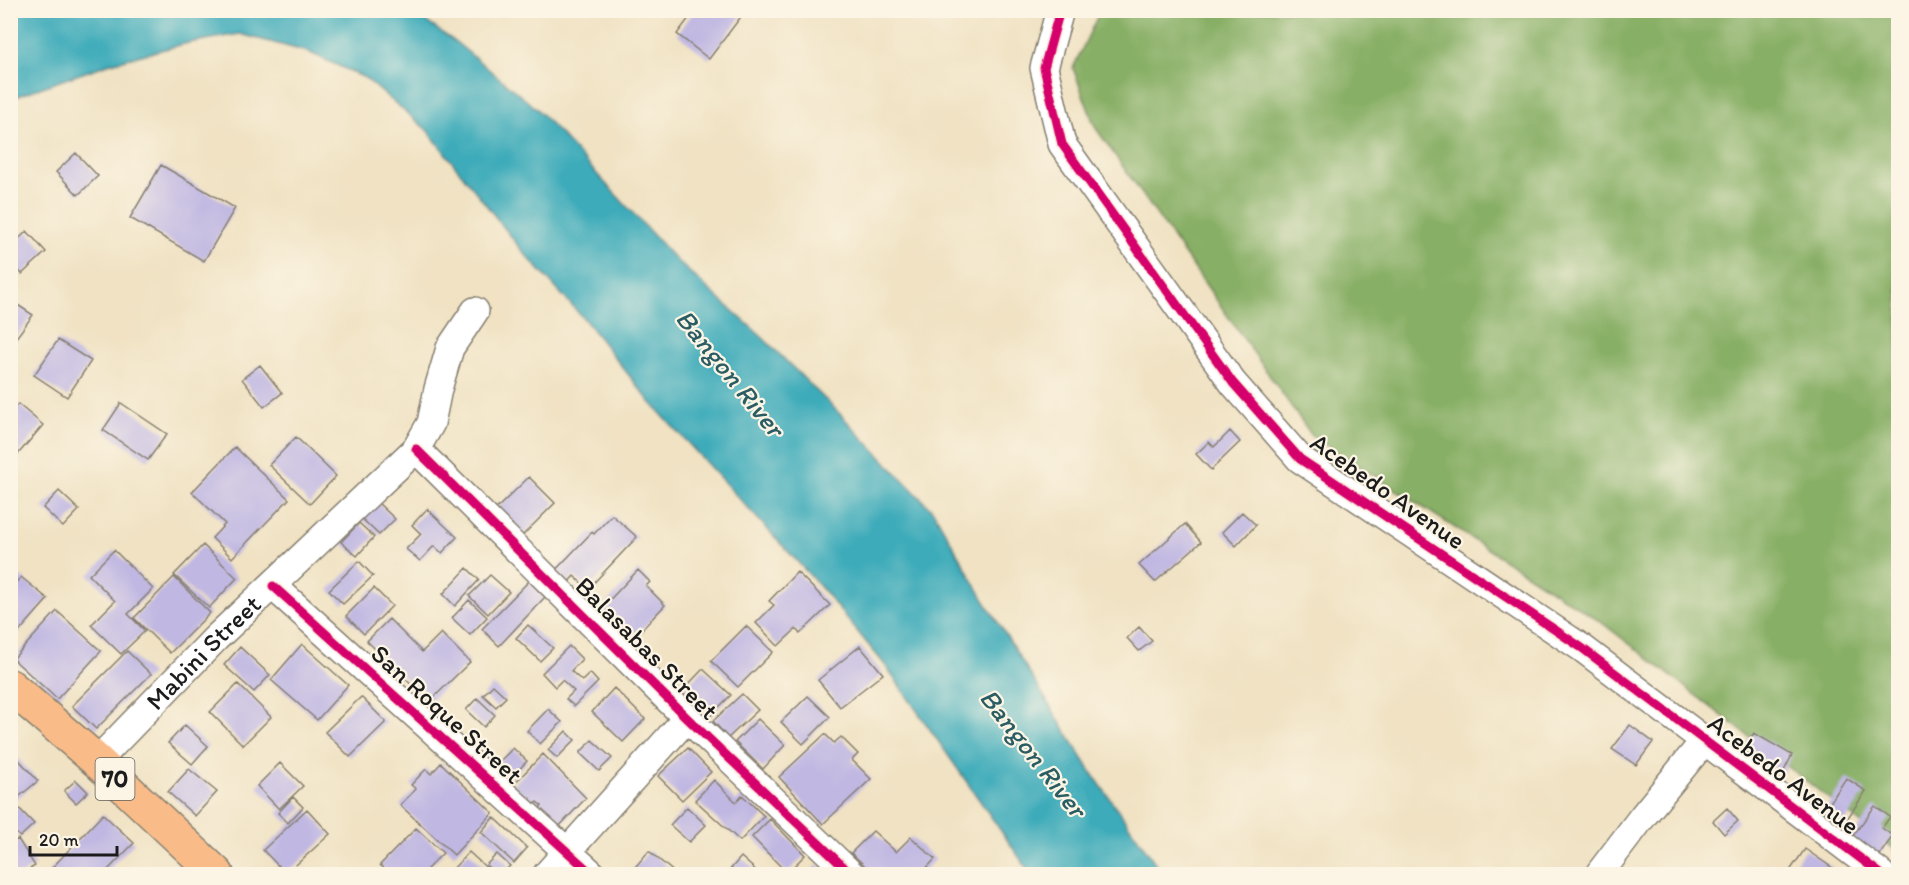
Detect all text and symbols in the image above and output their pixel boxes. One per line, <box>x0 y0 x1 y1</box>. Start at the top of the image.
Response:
water label: Bangon River <box>669 302 794 445</box>
street label: Acebedo Avenue <box>1304 426 1472 556</box>
street label: Balasabas Street <box>569 570 725 726</box>
street label: Mabini Street <box>139 588 268 717</box>
street label: San Roque Street <box>364 637 530 791</box>
water label: Bangon River <box>973 682 1096 826</box>
street label: Acebedo Avenue <box>1702 707 1866 841</box>
road number: 70 <box>96 758 134 800</box>
scale bar <box>30 819 117 857</box>
text: 20 m <box>39 829 79 851</box>

